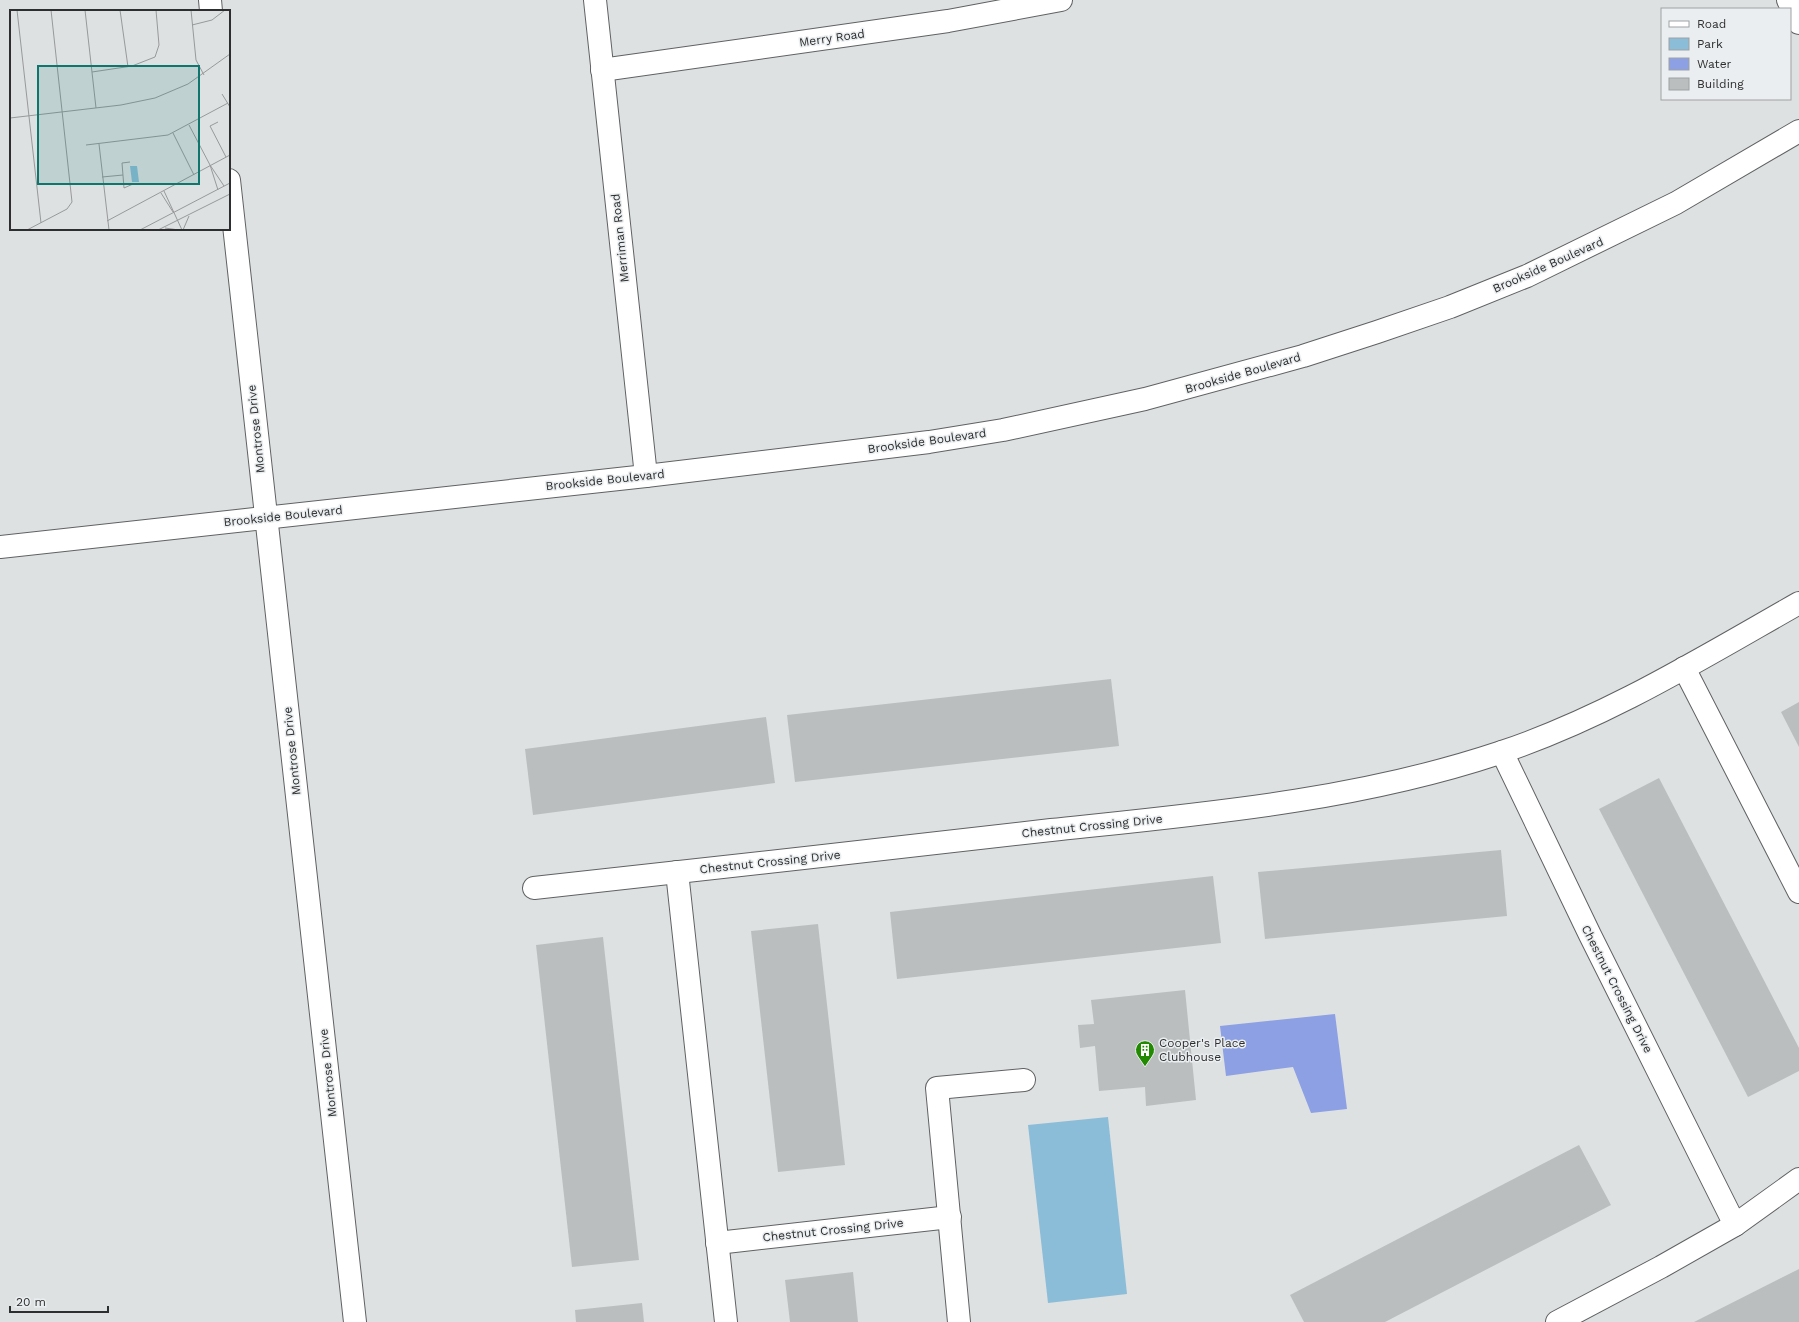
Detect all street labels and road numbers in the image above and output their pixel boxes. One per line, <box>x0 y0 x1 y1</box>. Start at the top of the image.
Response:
street label: Merry Road <box>798 26 866 50</box>
street label: Merriman Road <box>608 193 632 283</box>
street label: Brookside Boulevard <box>1490 234 1606 296</box>
street label: Brookside Boulevard <box>1184 350 1302 396</box>
street label: Montrose Drive <box>244 384 268 474</box>
street label: Brookside Boulevard <box>867 426 987 456</box>
street label: Brookside Boulevard <box>545 467 665 493</box>
street label: Brookside Boulevard <box>223 503 343 529</box>
street label: Montrose Drive <box>280 706 304 796</box>
street label: Chestnut Crossing Drive <box>1021 812 1163 840</box>
street label: Chestnut Crossing Drive <box>699 848 841 876</box>
street label: Chestnut Crossing Drive <box>1579 923 1655 1055</box>
street label: Montrose Drive <box>316 1028 340 1118</box>
street label: Chestnut Crossing Drive <box>762 1216 904 1244</box>

